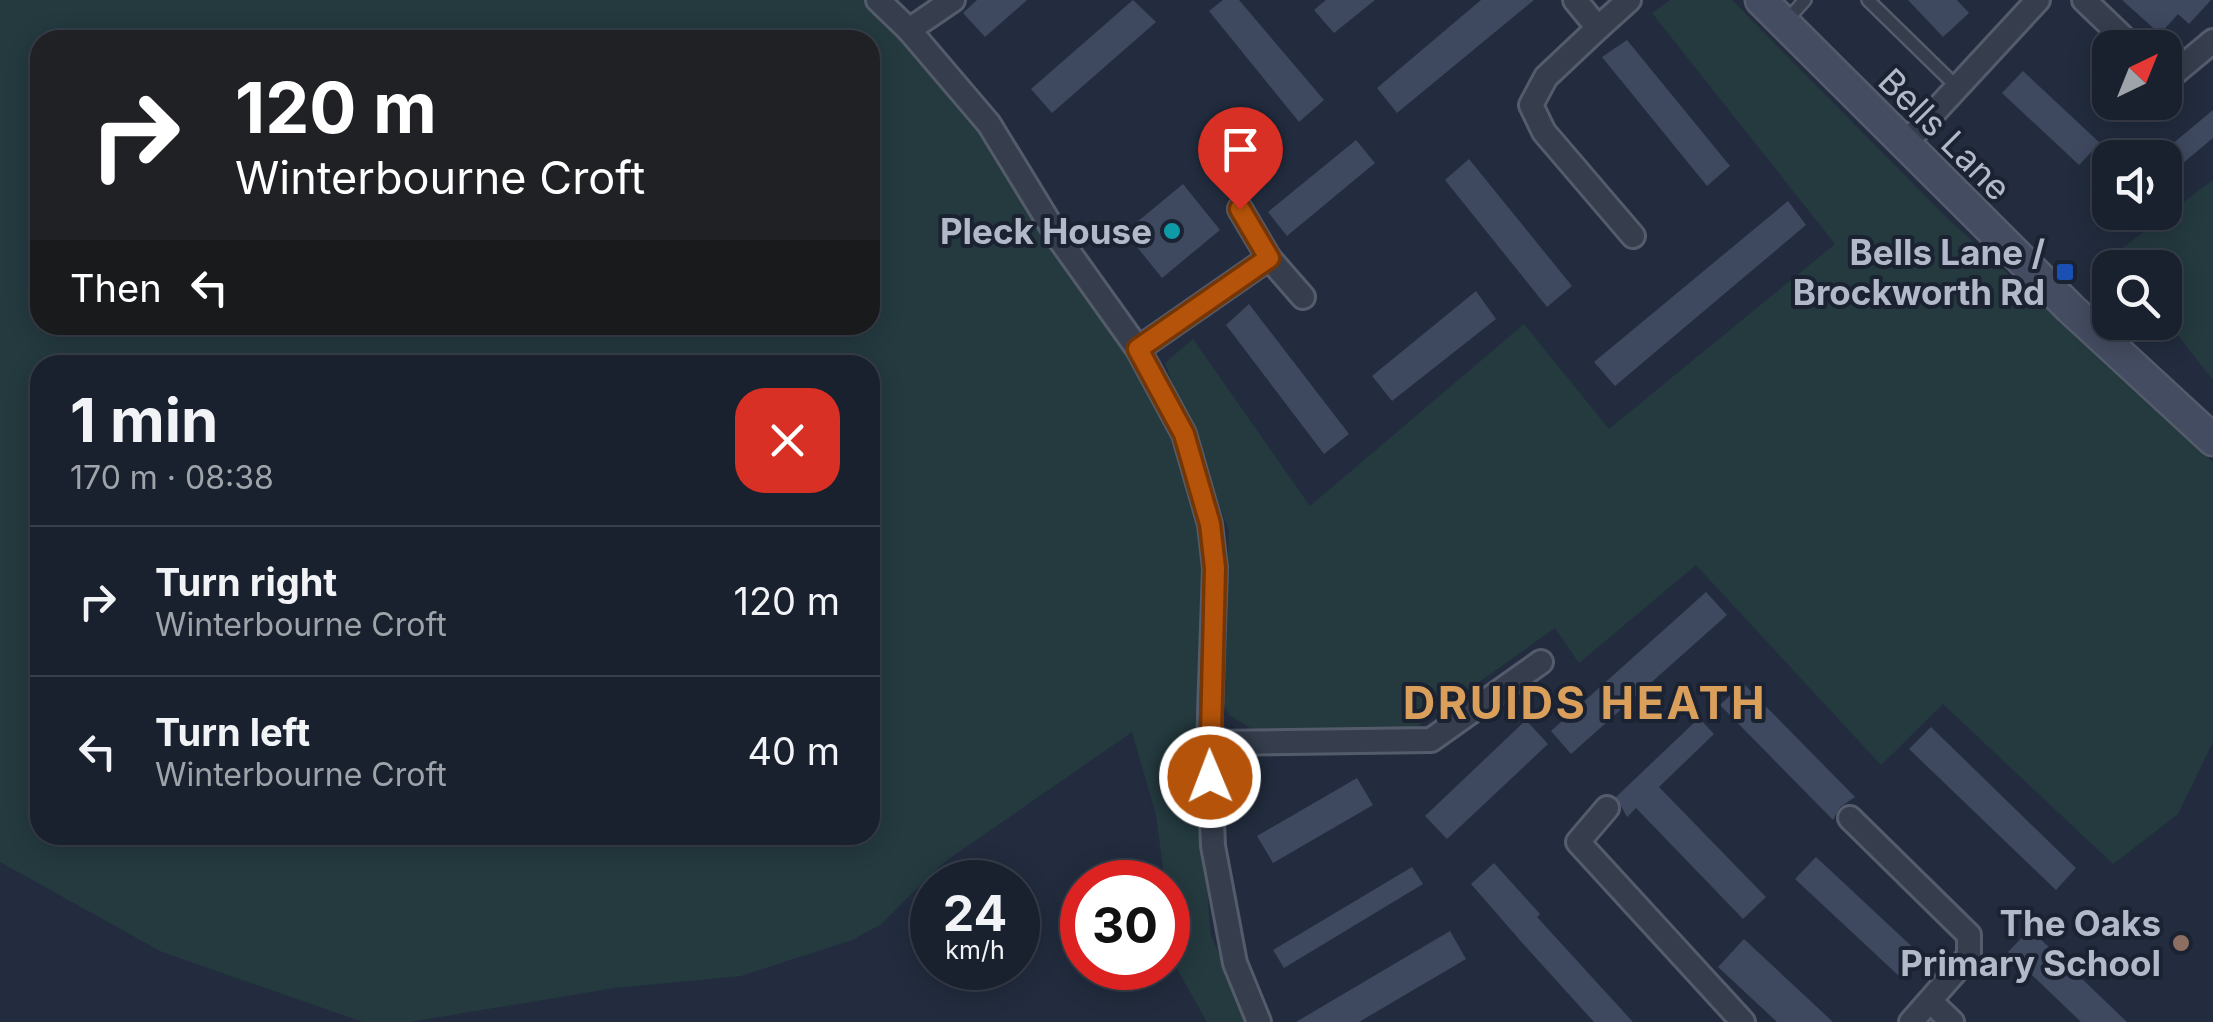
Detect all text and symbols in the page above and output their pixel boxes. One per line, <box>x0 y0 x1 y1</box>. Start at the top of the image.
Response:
north arrow <box>2092 30 2182 120</box>
map controls <box>2092 30 2182 340</box>
street label: Bells Lane <box>1870 59 2020 209</box>
text: 120 m <box>235 65 437 150</box>
icon: right <box>70 70 200 200</box>
pin <box>1198 107 1283 210</box>
icon: arrive <box>1213 122 1268 177</box>
button: sound <box>2092 140 2182 230</box>
text: Winterbourne Croft <box>235 150 645 205</box>
place label: Pleck House <box>940 210 1152 252</box>
marker: Pleck House <box>1161 220 1183 242</box>
place label: Bells Lane / Brockworth Rd <box>1793 231 2045 313</box>
button: search <box>2092 250 2182 340</box>
icon: left <box>182 260 237 315</box>
marker: Bells Lane / Brockworth Rd <box>2054 261 2076 283</box>
text: Then <box>70 265 162 311</box>
text: 1 min <box>70 384 218 456</box>
button: close <box>735 388 840 493</box>
text: 170 m · 08:38 <box>70 458 274 497</box>
text: Turn right <box>155 559 337 605</box>
icon: right <box>70 574 125 629</box>
text: 120 m <box>733 578 840 624</box>
text: Winterbourne Croft <box>155 605 447 644</box>
district label: DRUIDS HEATH <box>1403 675 1767 730</box>
text: Turn left <box>155 709 310 755</box>
icon: left <box>70 724 125 779</box>
position arrow <box>1158 725 1262 829</box>
text: 40 m <box>748 728 840 774</box>
text: Winterbourne Croft <box>155 755 447 794</box>
speed limit sign: 30 <box>1060 860 1190 990</box>
text: 24 <box>943 883 1007 943</box>
place label: The Oaks Primary School <box>1900 902 2161 984</box>
marker: The Oaks Primary School <box>2170 932 2192 954</box>
text: km/h <box>945 935 1005 965</box>

